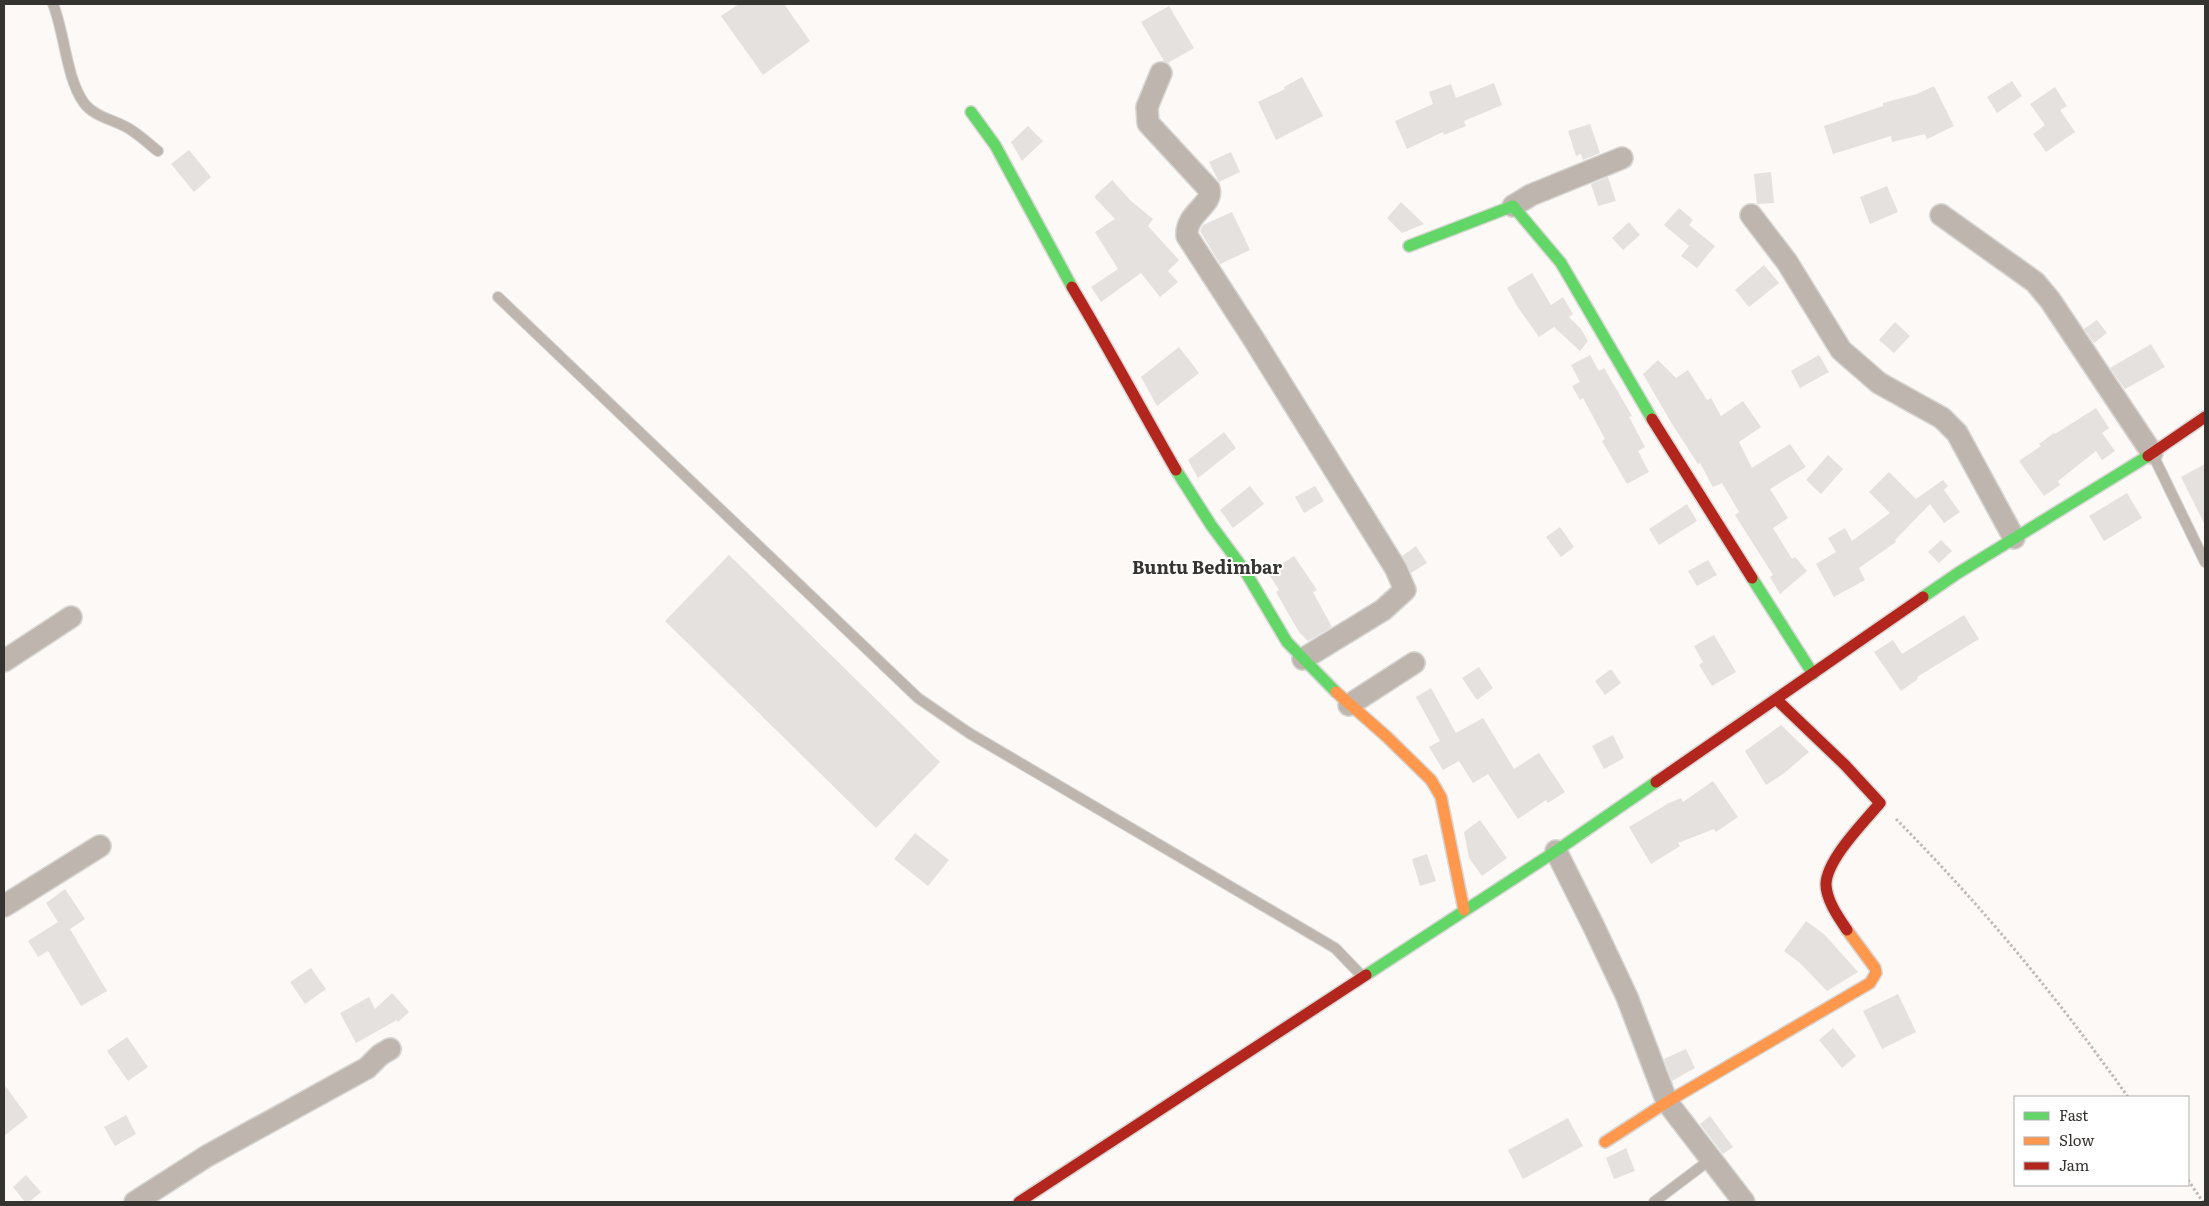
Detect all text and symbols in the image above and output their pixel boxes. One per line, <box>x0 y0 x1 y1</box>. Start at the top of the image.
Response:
district label: Buntu Bedimbar <box>1132 553 1282 580</box>
legend <box>2014 1096 2189 1186</box>
text: Fast <box>2059 1103 2088 1126</box>
text: Slow <box>2059 1128 2094 1151</box>
text: Jam <box>2059 1153 2090 1176</box>

